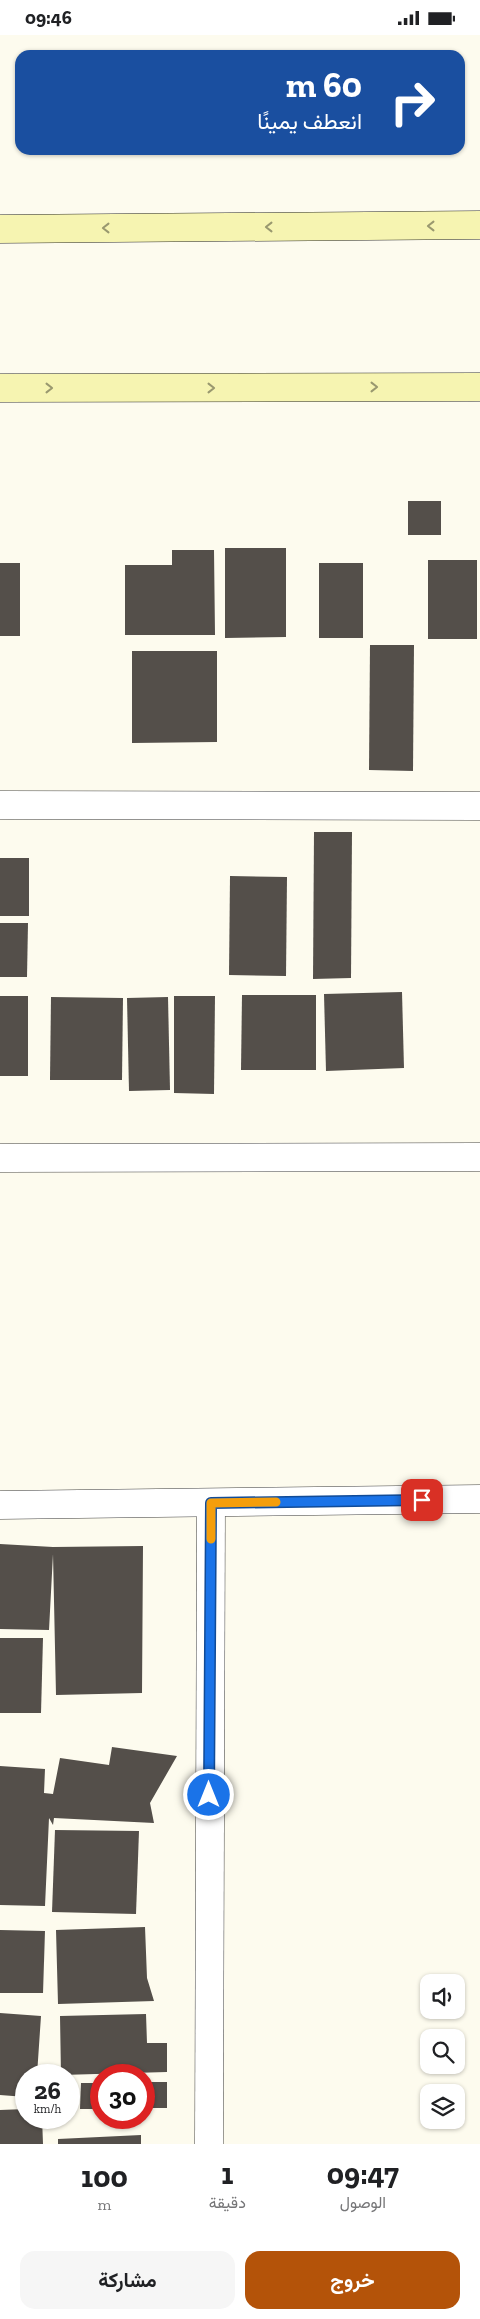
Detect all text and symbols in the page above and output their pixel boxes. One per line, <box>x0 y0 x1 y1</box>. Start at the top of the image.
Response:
text: 09:46 <box>25 6 72 29</box>
text: 60 m <box>286 64 362 106</box>
icon: right <box>380 70 445 135</box>
text: انعطف يمينًا <box>257 108 362 135</box>
one-way arrow <box>427 221 435 231</box>
one-way arrow <box>265 222 272 232</box>
one-way arrow <box>102 223 110 233</box>
one-way arrow <box>370 382 378 392</box>
one-way arrow <box>45 383 53 393</box>
one-way arrow <box>208 383 215 393</box>
pin <box>401 1479 443 1521</box>
icon: arrive <box>408 1486 436 1514</box>
position arrow <box>182 1768 234 1820</box>
map controls <box>420 1974 465 2129</box>
button: sound <box>420 1974 465 2019</box>
button: search <box>420 2029 465 2074</box>
speed limit sign: 30 <box>90 2064 155 2129</box>
text: 26 <box>34 2075 61 2105</box>
button: layers <box>420 2084 465 2129</box>
text: km/h <box>34 2102 61 2116</box>
text: 1 <box>221 2156 233 2192</box>
text: 09:47 <box>327 2156 399 2192</box>
text: 100 <box>81 2159 128 2195</box>
text: دقيقة <box>209 2193 246 2212</box>
text: الوصول <box>340 2193 386 2212</box>
text: m <box>98 2195 111 2214</box>
button: مشاركة <box>20 2251 235 2309</box>
button: خروج <box>245 2251 460 2309</box>

